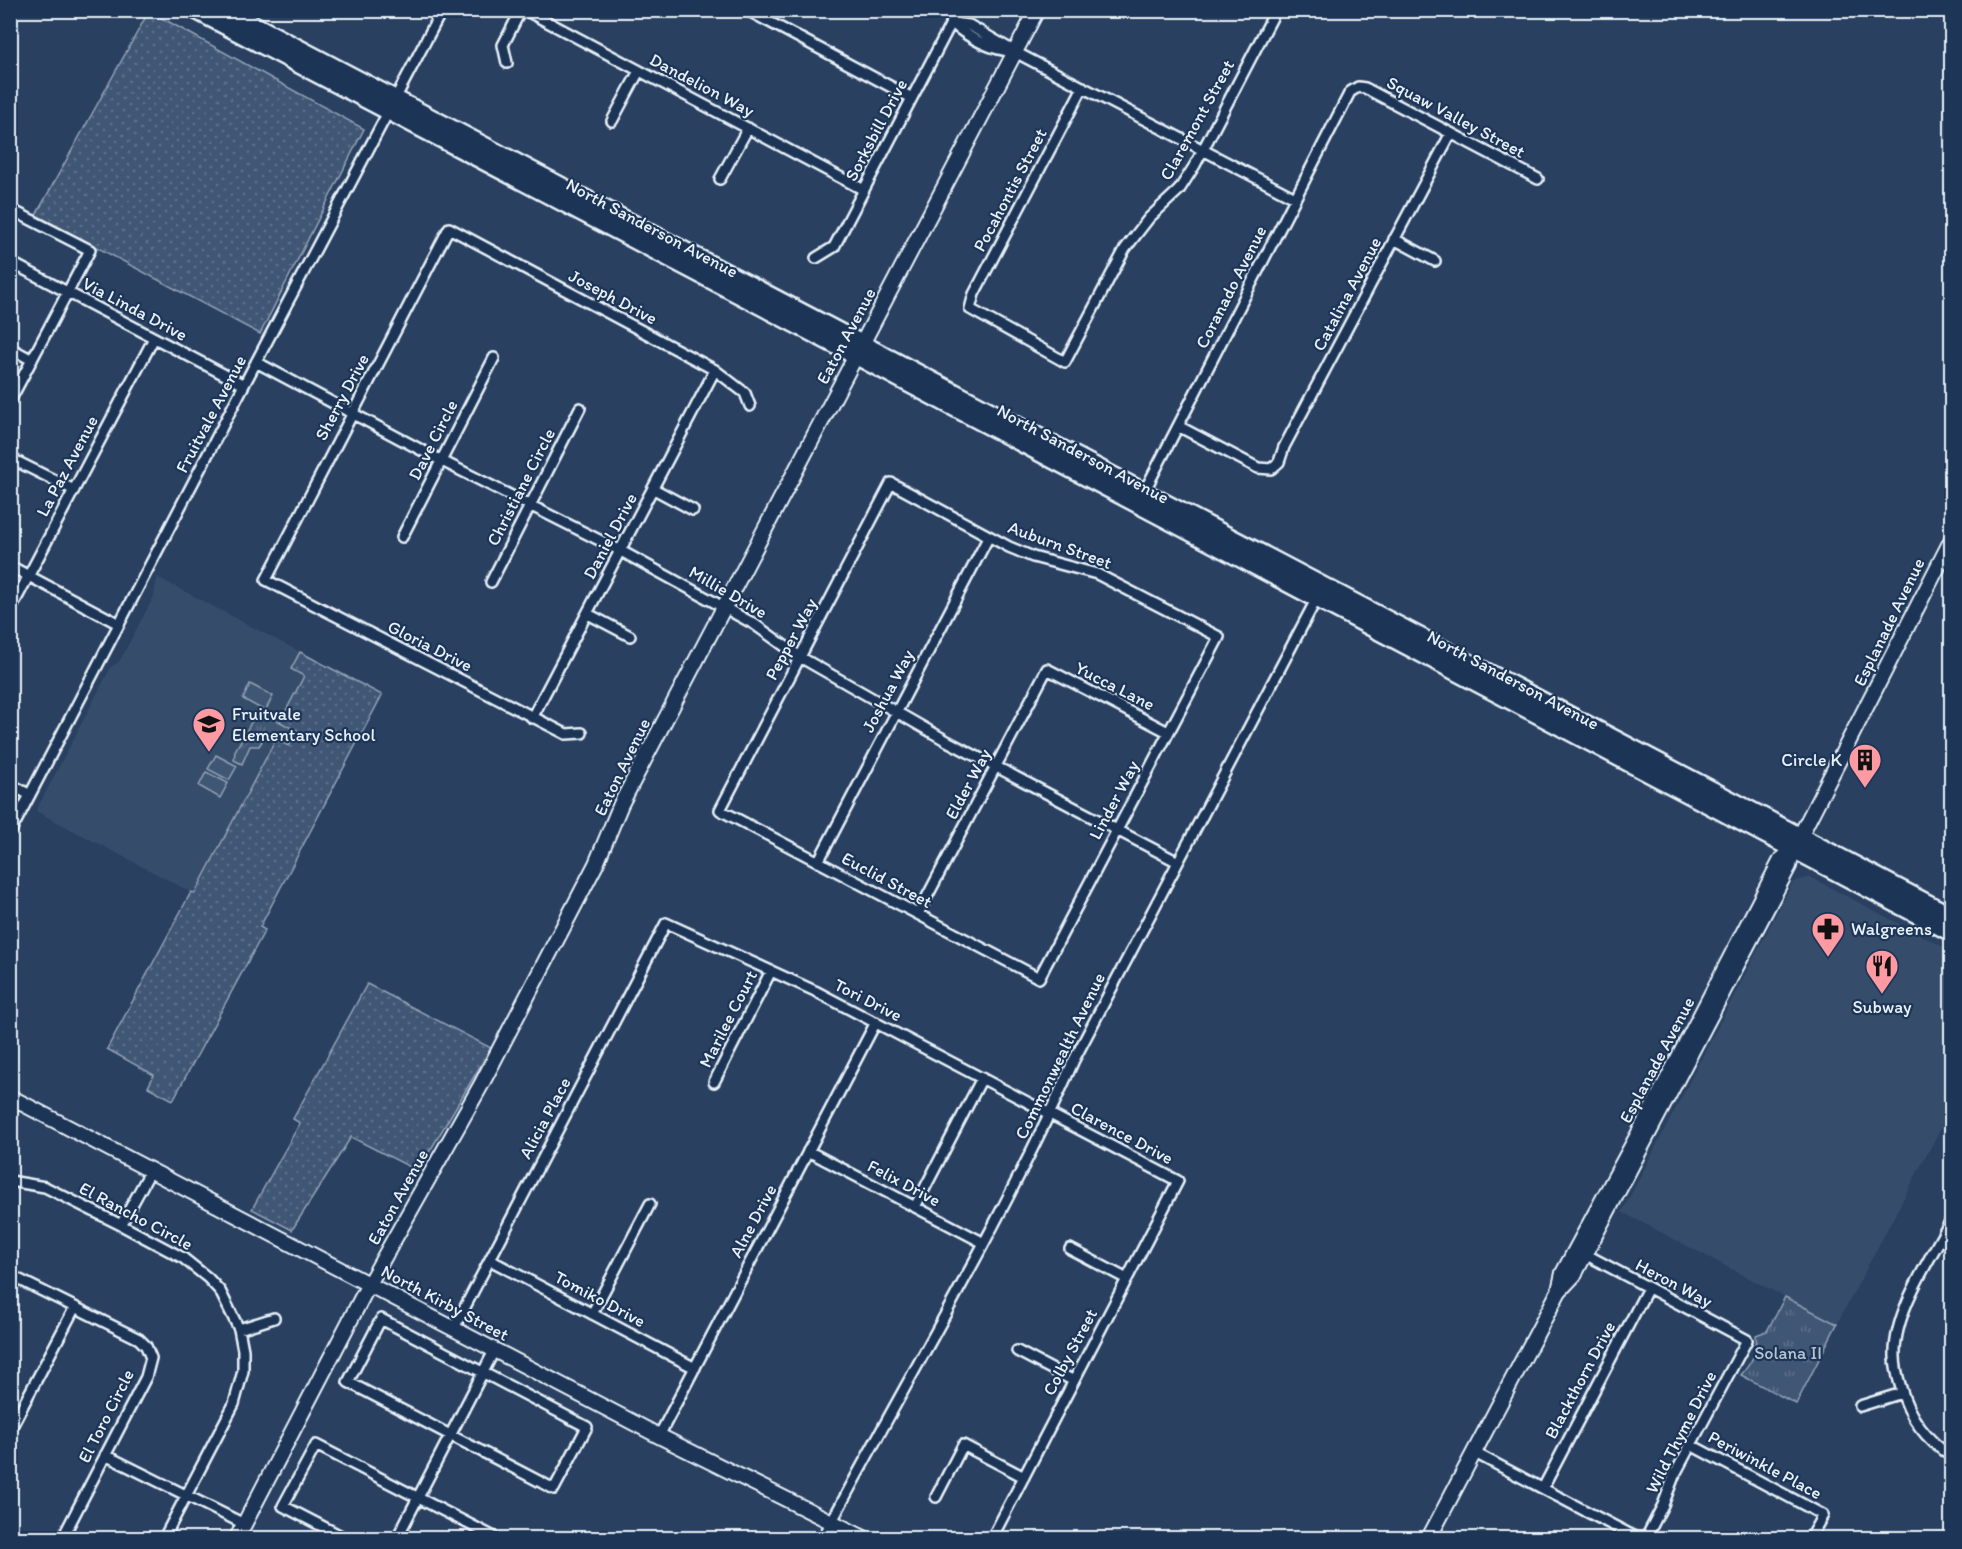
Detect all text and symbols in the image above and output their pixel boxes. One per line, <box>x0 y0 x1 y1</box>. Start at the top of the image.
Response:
street label: Dandelion Way <box>646 48 759 122</box>
street label: Claremont Street <box>1155 56 1239 184</box>
street label: Squaw Valley Street <box>1383 71 1529 163</box>
street label: Sorksbill Drive <box>840 75 912 185</box>
street label: Pocahontis Street <box>968 124 1052 255</box>
street label: North Sanderson Avenue <box>562 173 742 283</box>
street label: Coranado Avenue <box>1191 222 1271 352</box>
street label: Catalina Avenue <box>1308 233 1386 355</box>
street label: Joseph Drive <box>565 264 661 330</box>
street label: Via Linda Drive <box>79 272 191 346</box>
street label: Eaton Avenue <box>811 284 881 388</box>
street label: Sherry Drive <box>310 350 374 444</box>
street label: Fruitvale Avenue <box>171 351 251 477</box>
street label: Dave Circle <box>403 396 463 484</box>
street label: North Sanderson Avenue <box>993 399 1173 509</box>
street label: La Paz Avenue <box>31 412 103 520</box>
street label: Christiane Circle <box>482 424 560 550</box>
street label: Daniel Drive <box>578 489 642 583</box>
street label: Auburn Street <box>1005 516 1115 574</box>
street label: Esplanade Avenue <box>1848 554 1930 690</box>
street label: Millie Drive <box>685 561 771 623</box>
street label: Pepper Way <box>760 594 822 684</box>
street label: Gloria Drive <box>384 615 476 677</box>
street label: North Sanderson Avenue <box>1423 625 1603 735</box>
street label: Joshua Way <box>857 645 919 736</box>
street label: Yucca Lane <box>1072 657 1158 715</box>
place label: Fruitvale Elementary School <box>232 703 376 746</box>
school or university icon: Fruitvale Elementary School <box>191 706 227 753</box>
street label: Eaton Avenue <box>589 715 655 819</box>
building icon: Circle K <box>1847 742 1883 789</box>
street label: Elder Way <box>940 744 996 823</box>
place label: Circle K <box>1781 749 1842 771</box>
street label: Linder Way <box>1084 756 1144 843</box>
street label: Euclid Street <box>838 847 936 913</box>
pharmacy icon: Walgreens <box>1810 911 1846 958</box>
place label: Walgreens <box>1851 918 1932 940</box>
restaurant icon: Subway <box>1864 948 1900 995</box>
street label: Marilee Court <box>694 966 762 1071</box>
street label: Commonwealth Avenue <box>1010 969 1110 1143</box>
street label: Tori Drive <box>830 974 906 1026</box>
street label: Esplanade Avenue <box>1614 993 1700 1127</box>
place label: Subway <box>1852 996 1912 1018</box>
street label: Alicia Place <box>514 1073 576 1163</box>
street label: Clarence Drive <box>1067 1097 1177 1169</box>
street label: Eaton Avenue <box>363 1145 433 1249</box>
street label: Felix Drive <box>864 1155 944 1211</box>
street label: El Rancho Circle <box>76 1177 196 1255</box>
street label: Alne Drive <box>725 1181 781 1261</box>
street label: Heron Way <box>1632 1254 1717 1313</box>
street label: North Kirby Street <box>377 1260 513 1346</box>
street label: Tomiko Drive <box>551 1266 649 1332</box>
street label: Colby Street <box>1038 1305 1102 1399</box>
street label: Blackthorn Drive <box>1540 1317 1620 1443</box>
park label: Solana II <box>1754 1342 1822 1364</box>
street label: El Toro Circle <box>73 1366 139 1466</box>
street label: Wild Thyme Drive <box>1641 1367 1721 1497</box>
street label: Periwinkle Place <box>1704 1426 1826 1504</box>

